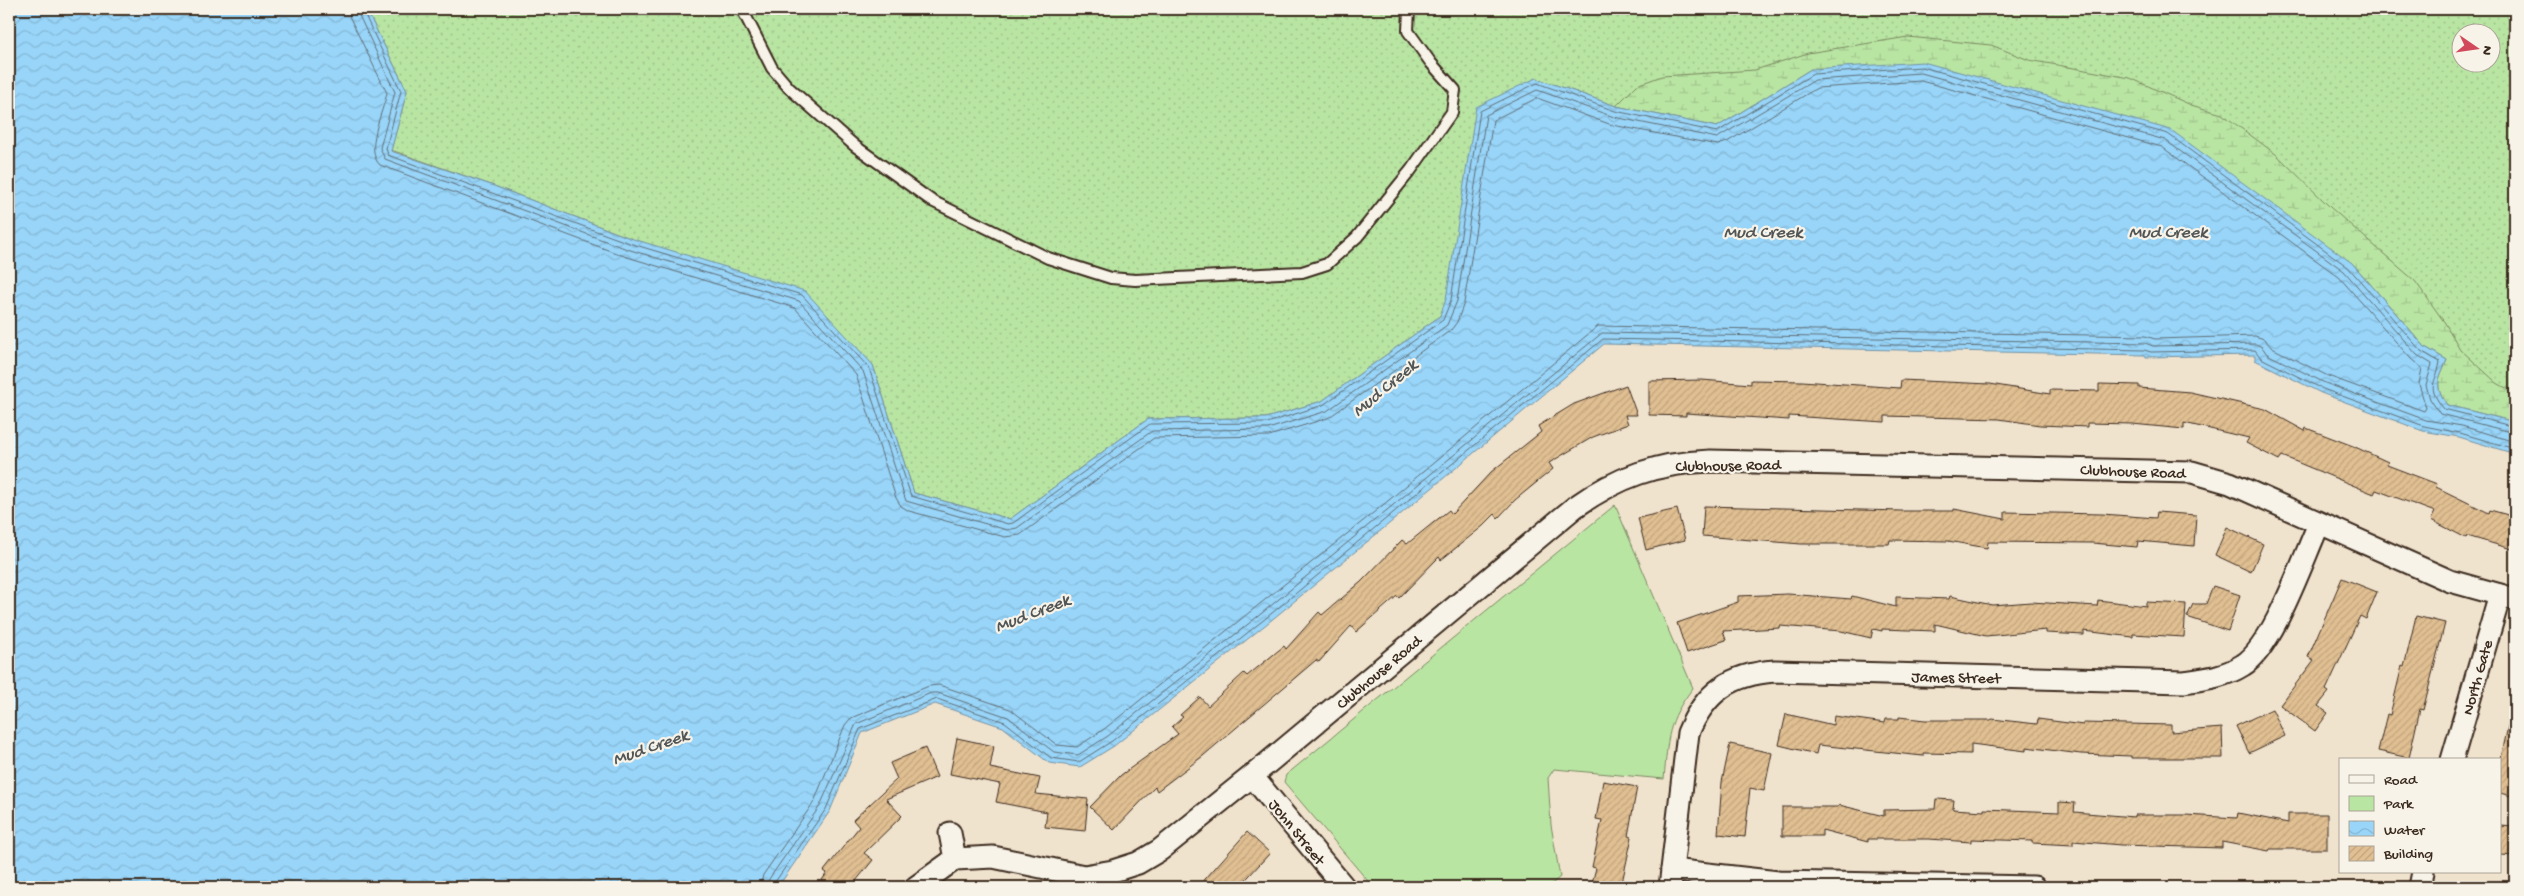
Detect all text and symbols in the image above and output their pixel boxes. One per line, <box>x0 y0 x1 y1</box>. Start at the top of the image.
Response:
north arrow <box>2452 22 2502 72</box>
text: N <box>2477 44 2496 57</box>
water label: Mud Creek <box>1724 223 1804 244</box>
water label: Mud Creek <box>2129 223 2209 244</box>
water label: Mud Creek <box>1349 354 1424 422</box>
street label: Clubhouse Road <box>1675 457 1783 478</box>
street label: Clubhouse Road <box>2080 462 2188 485</box>
water label: Mud Creek <box>992 590 1075 638</box>
street label: Clubhouse Road <box>1334 631 1428 715</box>
street label: North Gate <box>2460 638 2499 718</box>
street label: James Street <box>1911 669 2002 690</box>
water label: Mud Creek <box>610 725 693 771</box>
legend <box>2339 758 2502 874</box>
text: Road <box>2384 772 2418 790</box>
street label: John Street <box>1263 796 1329 871</box>
text: Park <box>2383 796 2414 814</box>
text: Water <box>2384 822 2426 840</box>
text: Building <box>2383 846 2433 864</box>

